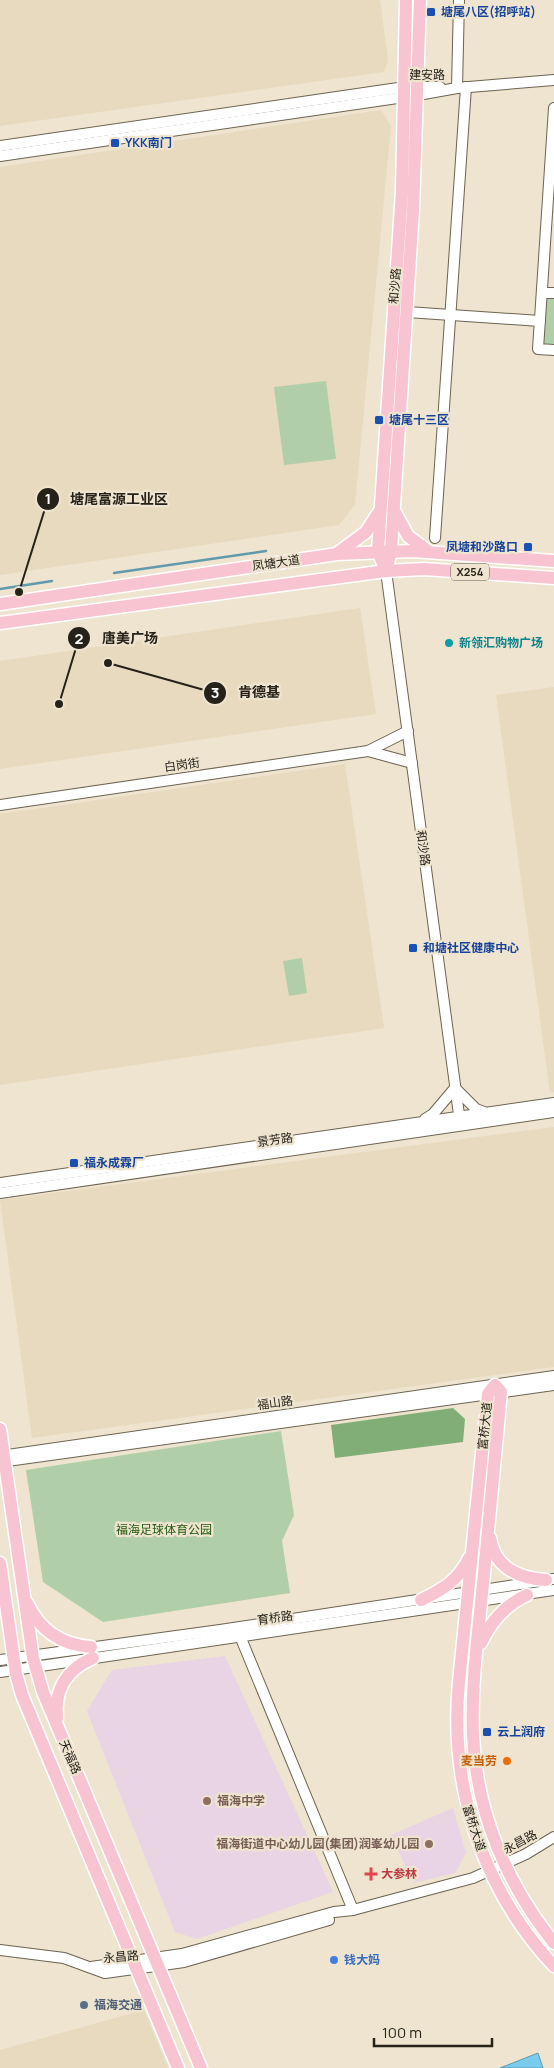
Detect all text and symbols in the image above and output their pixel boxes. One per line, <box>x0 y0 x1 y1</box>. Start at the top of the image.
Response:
place label: 塘尾八区(招呼站) <box>441 3 536 20</box>
marker: 塘尾八区(招呼站) <box>425 6 437 18</box>
street label: 建安路 <box>409 66 445 83</box>
place label: YKK南门 <box>125 134 172 151</box>
marker: YKK南门 <box>109 137 121 149</box>
street label: 和沙路 <box>385 267 404 305</box>
place label: 塘尾十三区 <box>389 411 449 428</box>
marker: 塘尾十三区 <box>373 414 385 426</box>
callout: 塘尾富源工业区 <box>35 485 178 514</box>
text: 1 <box>45 488 51 509</box>
text: 塘尾富源工业区 <box>70 489 168 508</box>
place label: 凤塘和沙路口 <box>446 538 518 555</box>
marker: 凤塘和沙路口 <box>522 541 534 553</box>
street label: 凤塘大道 <box>251 551 301 574</box>
road number: X254 <box>451 564 489 580</box>
callout: 唐美广场 <box>67 624 168 653</box>
text: 2 <box>75 628 84 649</box>
text: 唐美广场 <box>102 628 158 647</box>
place label: 新领汇购物广场 <box>459 634 543 651</box>
marker: 新领汇购物广场 <box>443 637 455 649</box>
callout: 肯德基 <box>203 678 290 707</box>
text: 3 <box>211 682 219 703</box>
text: 肯德基 <box>238 682 280 701</box>
street label: 白岗街 <box>163 754 201 775</box>
street label: 和沙路 <box>413 829 434 867</box>
place label: 和塘社区健康中心 <box>423 939 519 956</box>
marker: 和塘社区健康中心 <box>407 942 419 954</box>
street label: 景芳路 <box>256 1129 294 1150</box>
place label: 福永成霖厂 <box>84 1154 144 1171</box>
marker: 福永成霖厂 <box>68 1157 80 1169</box>
street label: 福山路 <box>256 1392 294 1413</box>
street label: 富桥大道 <box>474 1401 495 1451</box>
park label: 福海足球体育公园 <box>116 1521 212 1538</box>
street label: 育桥路 <box>256 1607 294 1628</box>
place label: 云上润府 <box>497 1723 545 1740</box>
marker: 云上润府 <box>481 1726 493 1738</box>
street label: 天福路 <box>56 1737 85 1777</box>
place label: 麦当劳 <box>461 1752 497 1769</box>
marker: 麦当劳 <box>501 1755 513 1767</box>
place label: 福海中学 <box>217 1792 265 1809</box>
marker: 福海中学 <box>201 1795 213 1807</box>
street label: 富桥大道 <box>459 1802 490 1853</box>
street label: 永昌路 <box>500 1826 540 1858</box>
place label: 福海街道中心幼儿园(集团)润峯幼儿园 <box>216 1835 419 1852</box>
marker: 福海街道中心幼儿园(集团)润峯幼儿园 <box>423 1838 435 1850</box>
place label: 大参林 <box>381 1865 417 1882</box>
marker: 大参林 <box>365 1868 377 1880</box>
street label: 永昌路 <box>102 1946 140 1967</box>
place label: 钱大妈 <box>344 1951 380 1968</box>
marker: 钱大妈 <box>328 1954 340 1966</box>
place label: 福海交通 <box>94 1996 142 2013</box>
marker: 福海交通 <box>78 1999 90 2011</box>
scale bar <box>374 2016 492 2048</box>
text: 100 m <box>382 2022 422 2043</box>

